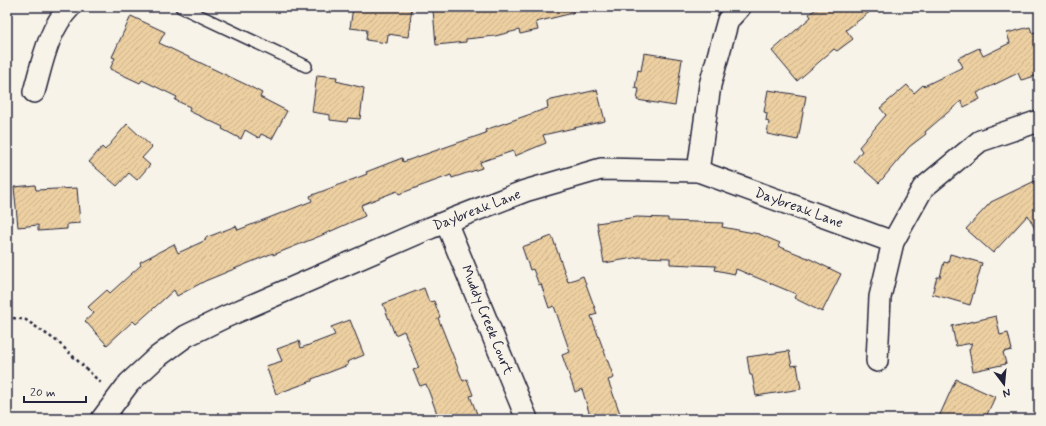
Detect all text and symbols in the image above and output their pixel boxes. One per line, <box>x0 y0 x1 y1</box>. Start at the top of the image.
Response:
street label: Daybreak Lane <box>752 184 846 232</box>
street label: Daybreak Lane <box>430 185 524 235</box>
street label: Muddy Creek Court <box>457 263 517 378</box>
north arrow <box>984 364 1024 404</box>
scale bar <box>24 378 86 404</box>
text: 20 m <box>30 385 56 401</box>
text: N <box>1001 385 1012 400</box>

